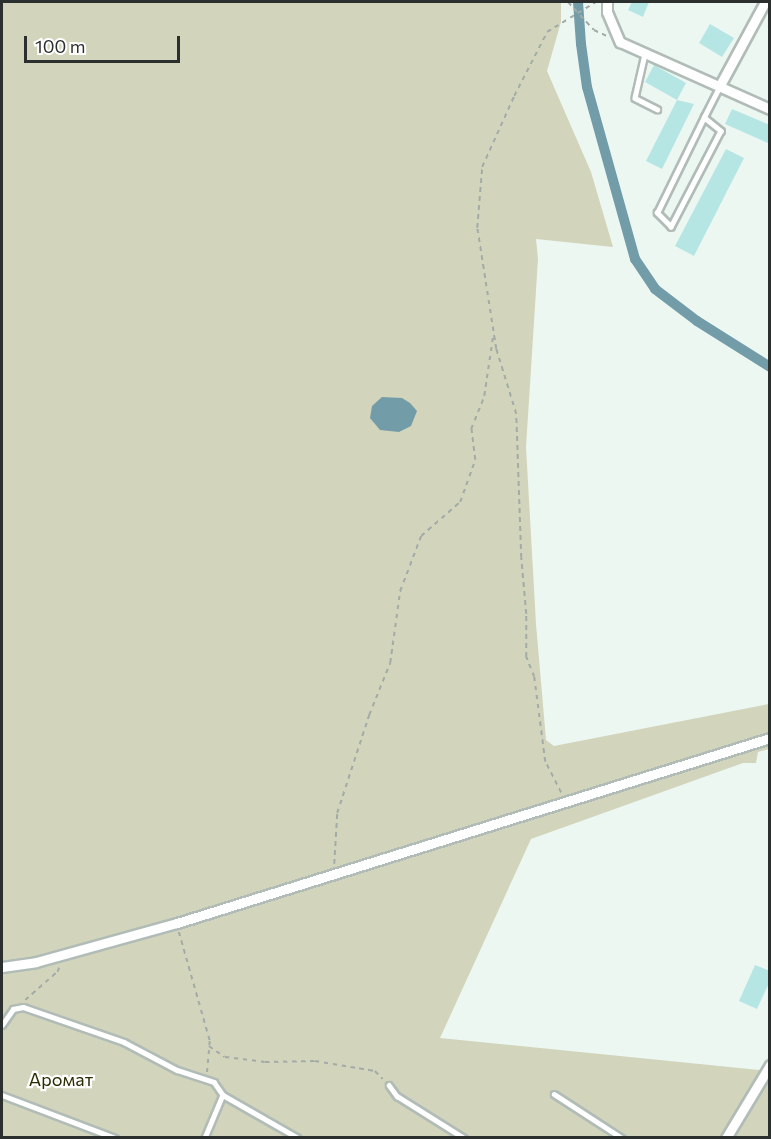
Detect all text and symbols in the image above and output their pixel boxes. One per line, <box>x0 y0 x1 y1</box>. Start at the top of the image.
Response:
scale bar <box>27 24 183 62</box>
text: 100 m <box>35 35 85 57</box>
park label: Аромат <box>29 1068 93 1090</box>

